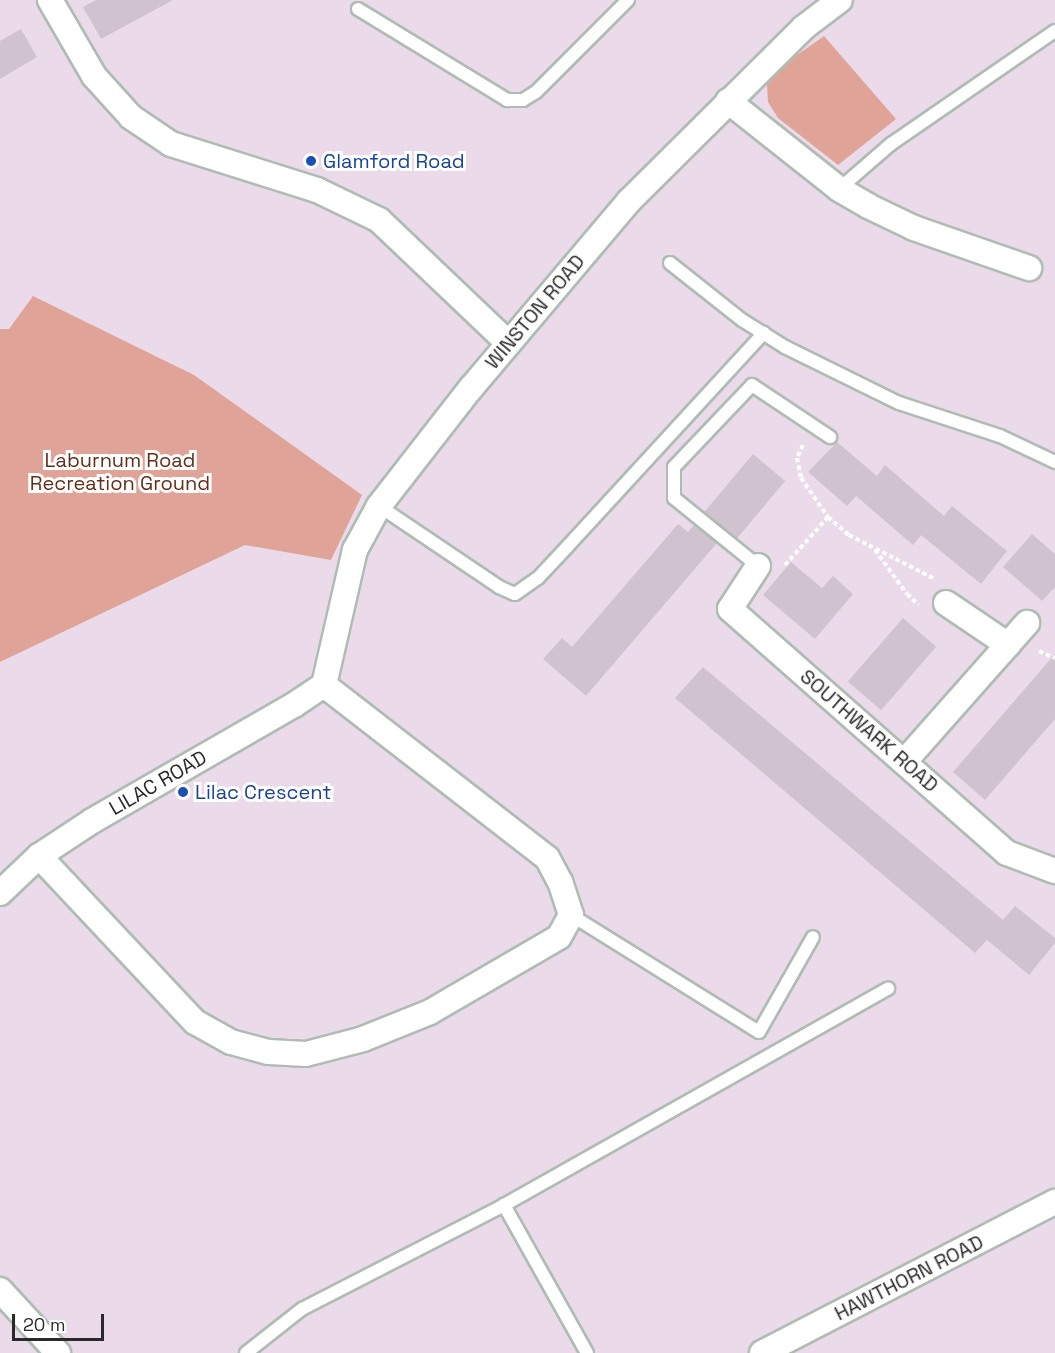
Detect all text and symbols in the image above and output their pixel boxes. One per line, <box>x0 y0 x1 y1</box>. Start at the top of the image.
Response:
place label: Glamford Road <box>323 149 465 173</box>
marker: Glamford Road <box>304 154 318 168</box>
street label: WINSTON ROAD <box>480 250 590 374</box>
park label: Laburnum Road Recreation Ground <box>30 448 210 495</box>
street label: SOUTHWARK ROAD <box>795 665 943 797</box>
street label: LILAC ROAD <box>105 745 211 821</box>
place label: Lilac Crescent <box>195 780 331 804</box>
marker: Lilac Crescent <box>176 785 190 799</box>
street label: HAWTHORN ROAD <box>831 1230 987 1326</box>
scale bar <box>15 1302 106 1340</box>
text: 20 m <box>23 1313 66 1336</box>

